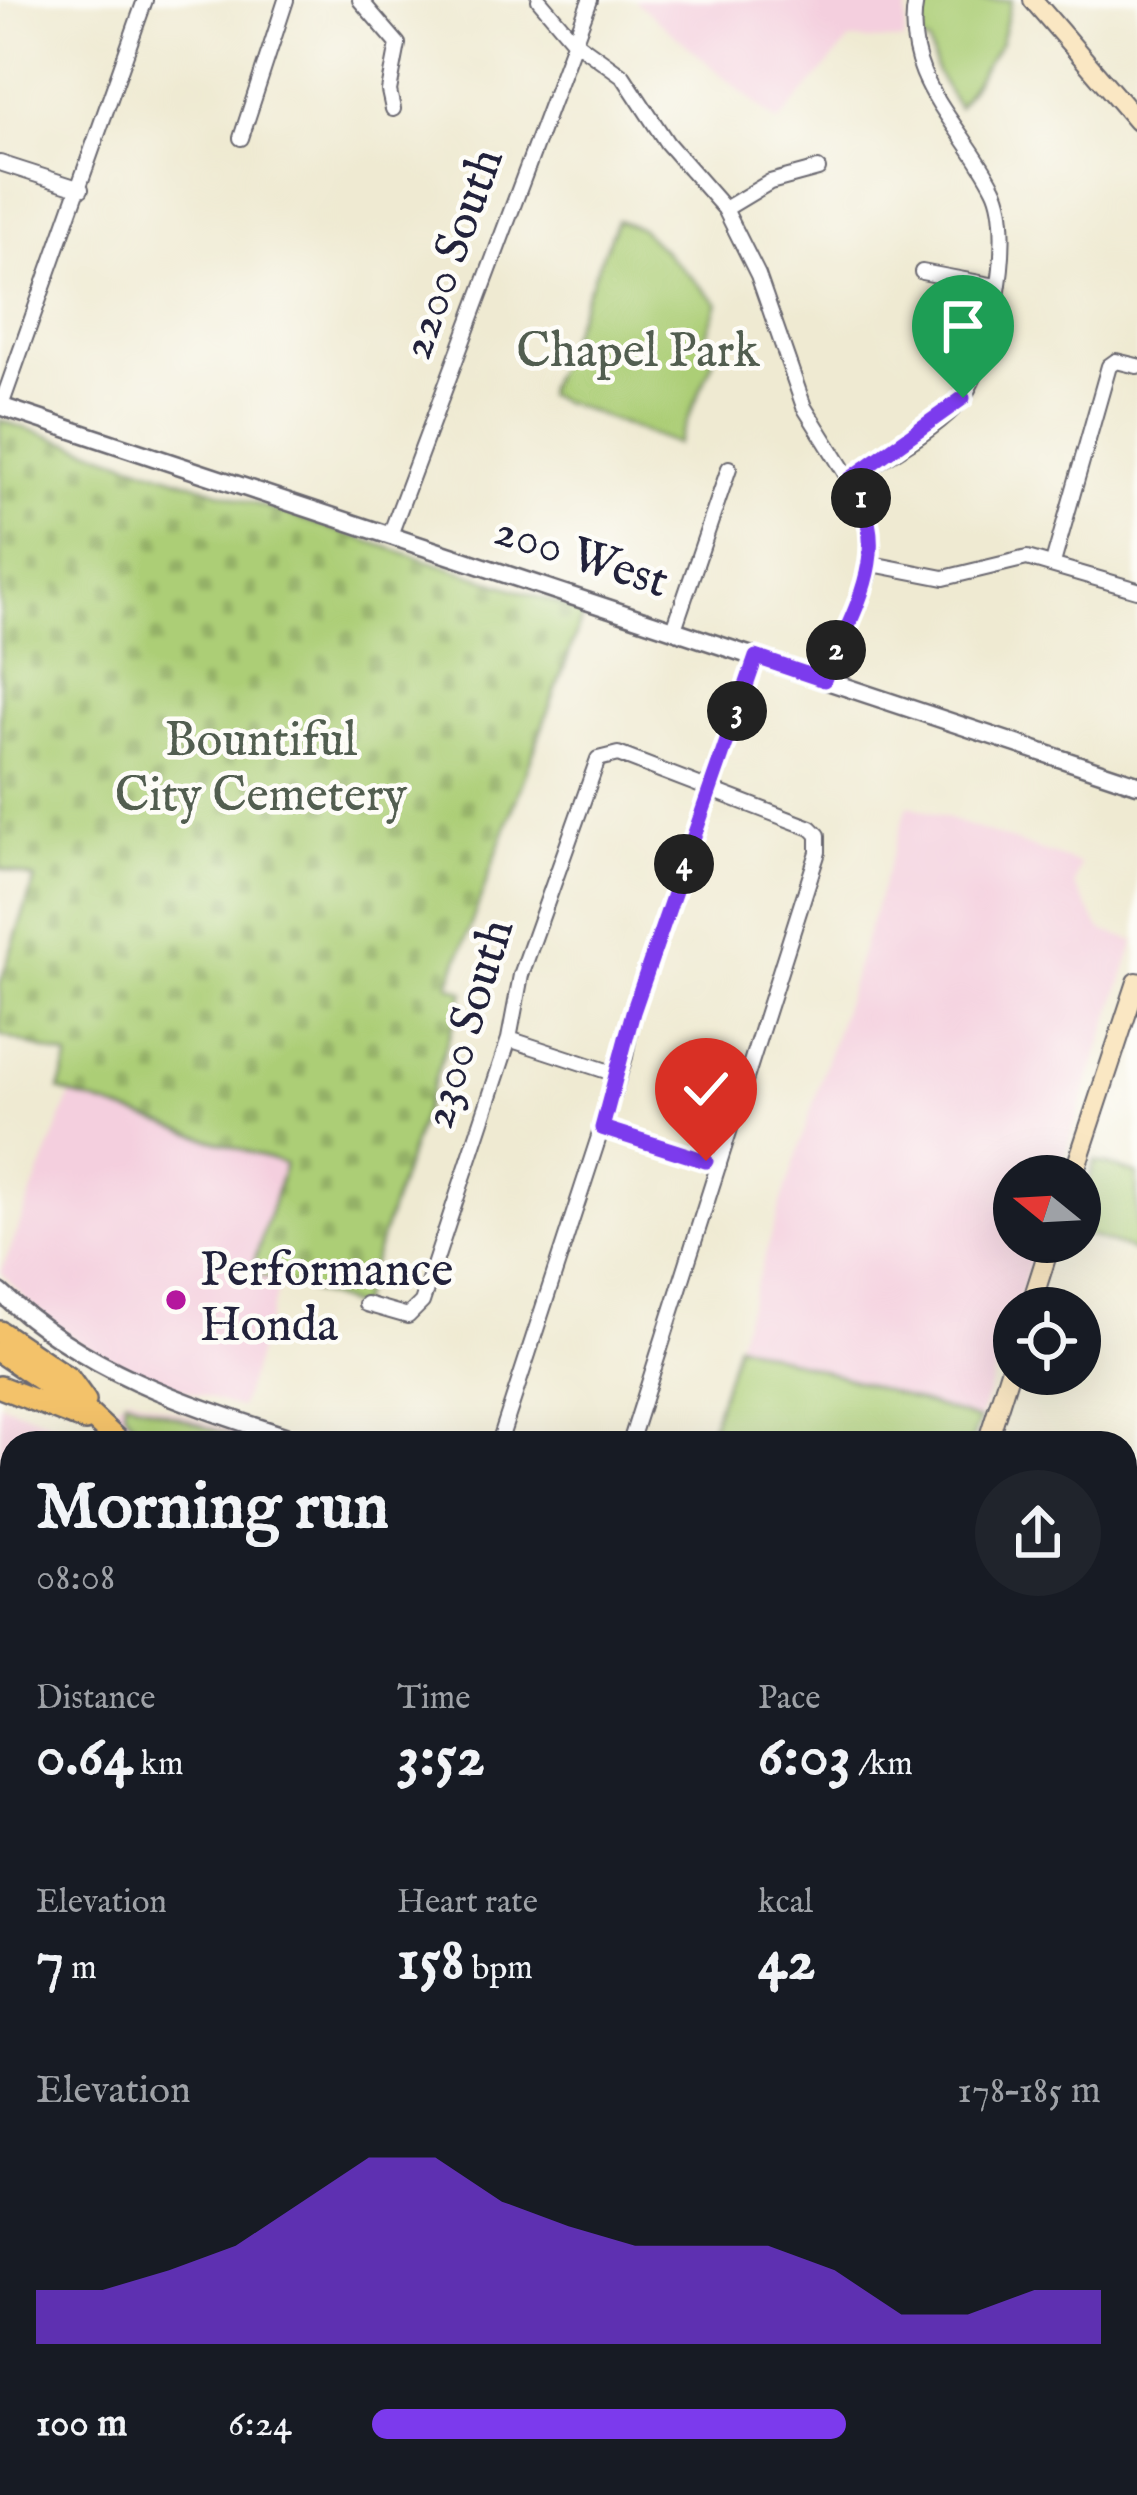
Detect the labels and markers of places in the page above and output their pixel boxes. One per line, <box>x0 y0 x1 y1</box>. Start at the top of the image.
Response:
pin <box>912 275 1014 398</box>
pin: 1 <box>831 468 891 528</box>
pin: 2 <box>806 620 866 680</box>
pin: 3 <box>707 681 767 741</box>
pin: 4 <box>654 834 714 894</box>
pin <box>655 1038 757 1161</box>
place label: Performance Honda <box>200 1242 453 1357</box>
marker: Performance Honda <box>163 1287 189 1313</box>

